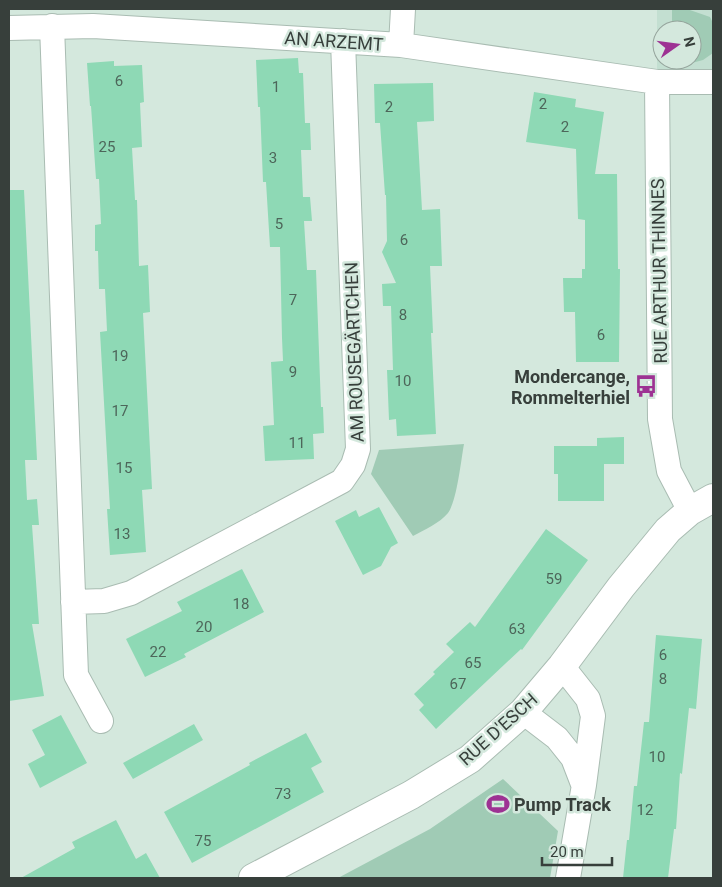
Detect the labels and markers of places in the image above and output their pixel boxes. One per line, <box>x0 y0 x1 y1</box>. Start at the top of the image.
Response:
place label: Mondercange, Rommelterhiel <box>511 366 630 408</box>
bus stop icon: Mondercange, Rommelterhiel <box>633 373 659 399</box>
sports icon: Pump Track <box>485 791 511 817</box>
place label: Pump Track <box>514 794 611 815</box>

